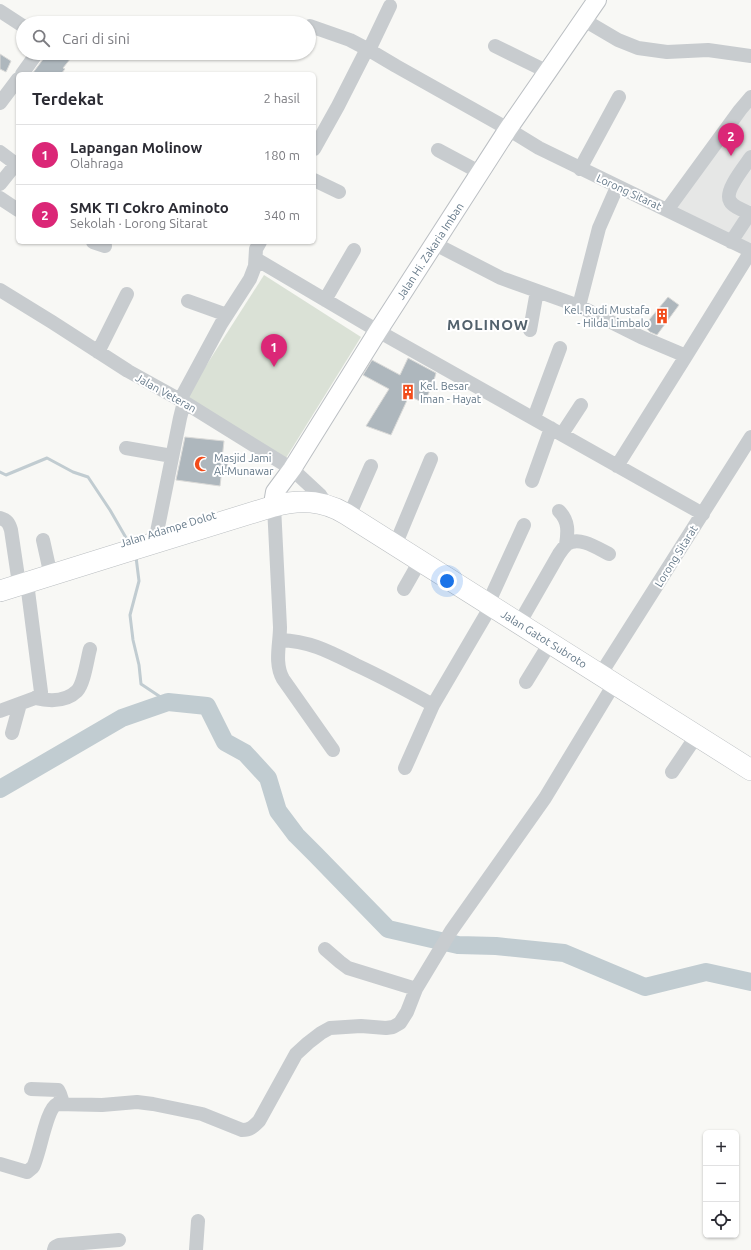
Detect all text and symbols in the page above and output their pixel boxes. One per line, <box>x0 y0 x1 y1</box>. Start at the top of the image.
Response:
search box <box>16 16 316 60</box>
icon: search <box>30 27 52 49</box>
text: Cari di sini <box>62 30 130 47</box>
text: Terdekat <box>32 89 104 108</box>
text: 2 hasil <box>263 91 300 105</box>
pin: 2 <box>718 123 744 156</box>
text: Lapangan Molinow <box>70 139 202 156</box>
text: 1 <box>41 148 49 162</box>
text: 180 m <box>264 148 300 162</box>
text: Olahraga <box>70 156 123 170</box>
street label: Lorong Sitarat <box>595 172 664 213</box>
text: SMK TI Cokro Aminoto <box>70 199 229 216</box>
street label: Jalan Hi. Zakaria Imban <box>394 200 466 302</box>
text: 2 <box>41 208 49 222</box>
text: 340 m <box>264 208 300 222</box>
text: Sekolah · Lorong Sitarat <box>70 216 208 230</box>
place label: Kel. Rudi Mustafa - Hilda Limbalo <box>564 304 650 329</box>
building icon: Kel. Rudi Mustafa - Hilda Limbalo <box>653 307 671 325</box>
district label: MOLINOW <box>447 316 529 333</box>
pin: 1 <box>261 334 287 367</box>
street label: Jalan Veteran <box>134 371 198 415</box>
place label: Kel. Besar Iman - Hayat <box>420 380 482 405</box>
building icon: Kel. Besar Iman - Hayat <box>399 383 417 401</box>
place label: Masjid Jami Al-Munawar <box>214 452 274 477</box>
mosque icon: Masjid Jami Al-Munawar <box>193 455 211 473</box>
street label: Jalan Adampe Dolot <box>118 508 218 549</box>
street label: Lorong Sitarat <box>652 522 700 589</box>
your location <box>437 571 457 591</box>
street label: Jalan Gatot Subroto <box>499 608 589 670</box>
map controls <box>703 1130 739 1238</box>
button: + <box>703 1130 739 1166</box>
button: − <box>703 1166 739 1202</box>
button: locate <box>703 1202 739 1238</box>

